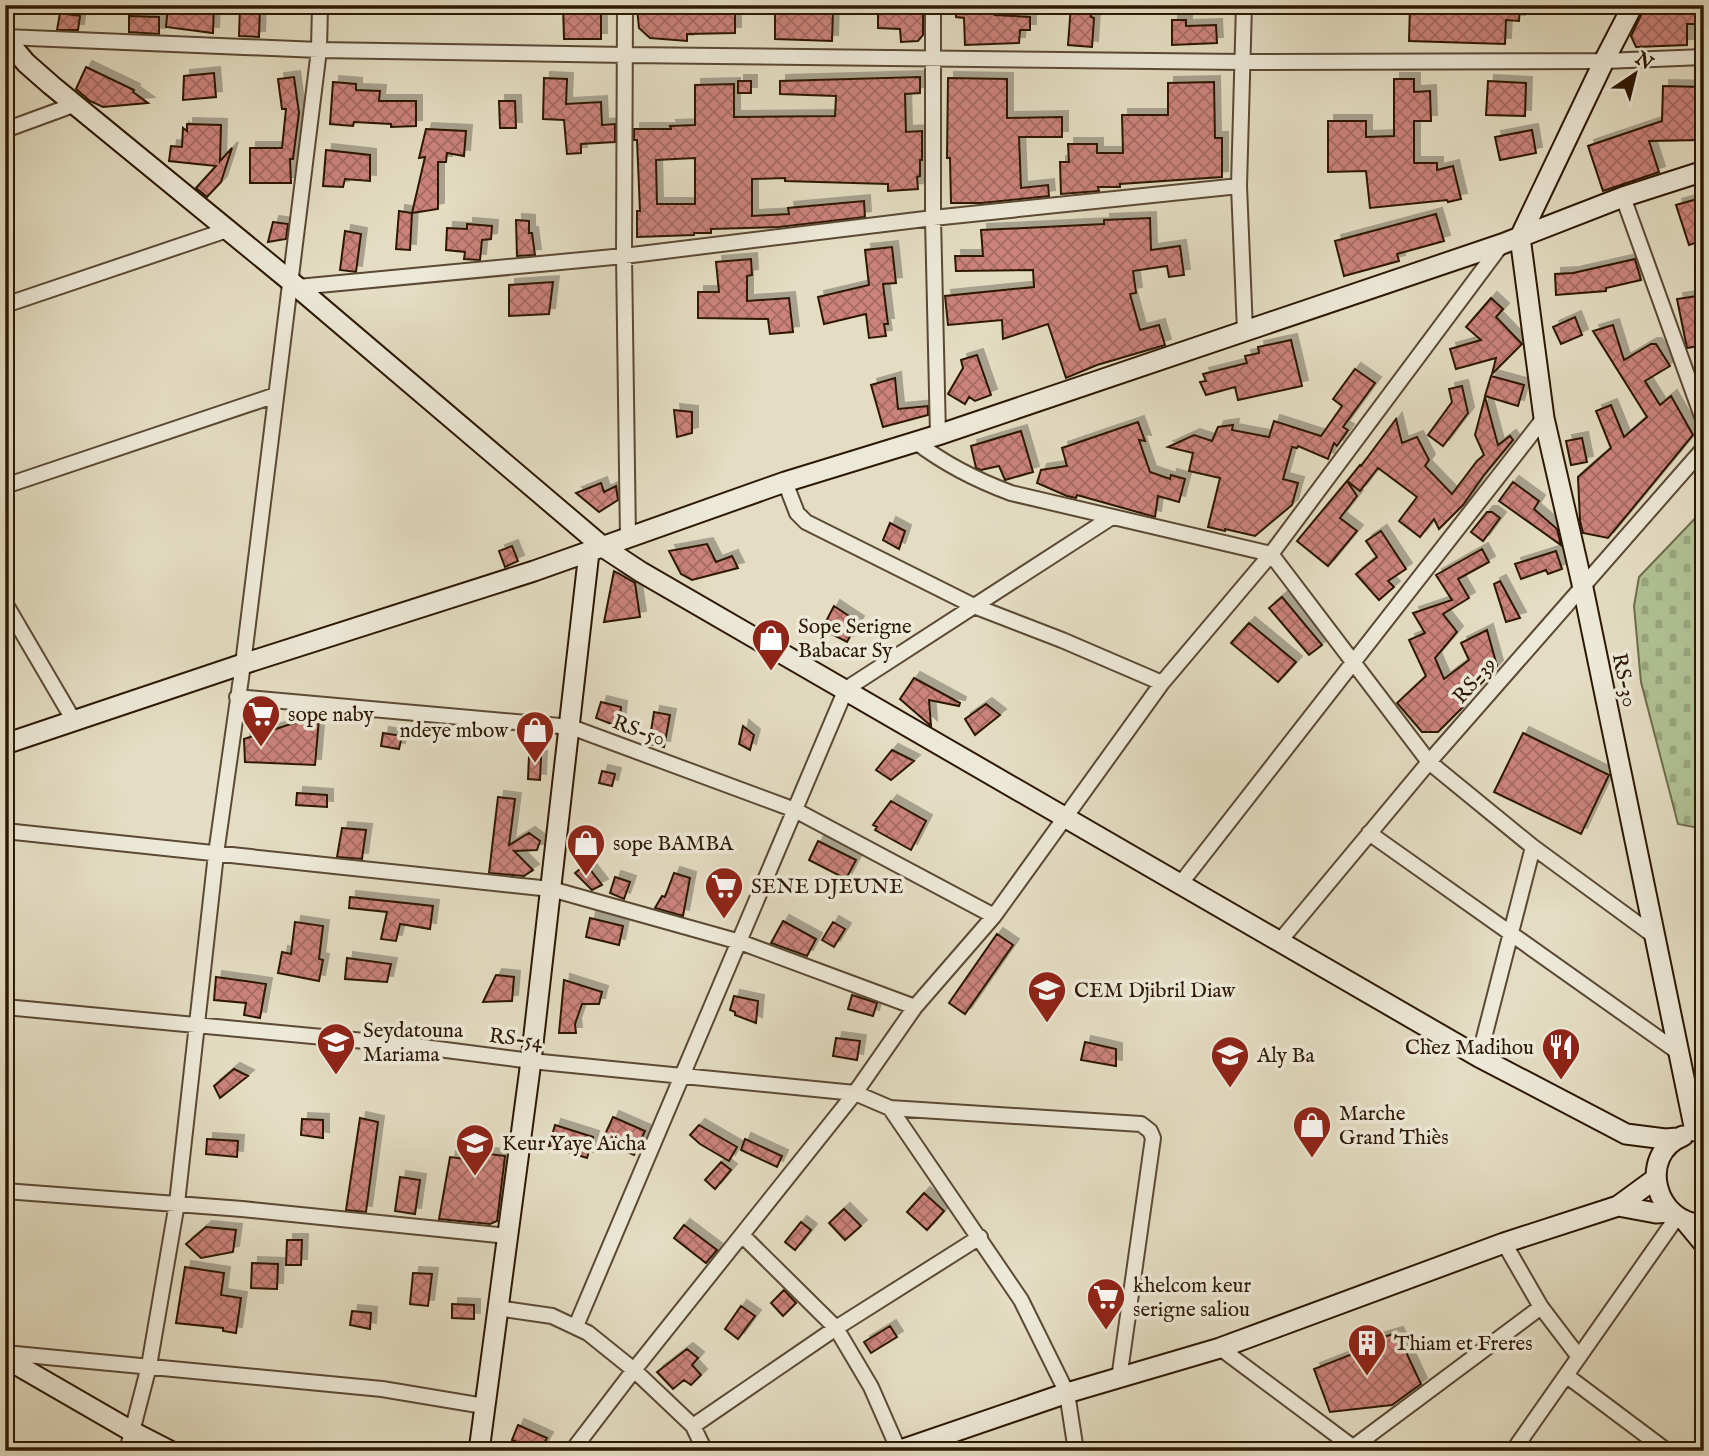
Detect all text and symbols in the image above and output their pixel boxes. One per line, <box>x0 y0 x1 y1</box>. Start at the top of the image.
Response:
north arrow <box>1600 38 1670 108</box>
text: N <box>1629 47 1658 77</box>
place label: Sope Serigne Babacar Sy <box>798 614 912 665</box>
shop icon: Sope Serigne Babacar Sy <box>750 617 792 672</box>
street label: RS-30 <box>1605 651 1642 710</box>
street label: RS-39 <box>1447 652 1503 710</box>
supermarket icon: sope naby <box>240 693 282 748</box>
place label: sope naby <box>288 702 375 729</box>
shop icon: ndeye mbow <box>514 709 556 764</box>
street label: RS-50 <box>608 709 669 753</box>
place label: ndeye mbow <box>399 718 509 745</box>
shop icon: sope BAMBA <box>565 822 607 877</box>
place label: sope BAMBA <box>613 831 734 858</box>
supermarket icon: SENE DJEUNE <box>703 865 745 920</box>
place label: SENE DJEUNE <box>751 874 904 901</box>
school or university icon: CEM Djibril Diaw <box>1026 969 1068 1024</box>
place label: CEM Djibril Diaw <box>1074 978 1236 1005</box>
place label: Seydatouna Mariama <box>363 1018 464 1069</box>
school or university icon: Seydatouna Mariama <box>315 1021 357 1076</box>
street label: RS-54 <box>487 1023 545 1056</box>
restaurant icon: Chez Madihou <box>1540 1026 1582 1081</box>
school or university icon: Aly Ba <box>1209 1034 1251 1089</box>
place label: Chez Madihou <box>1405 1035 1534 1062</box>
place label: Aly Ba <box>1256 1043 1316 1070</box>
place label: Marche Grand Thiès <box>1339 1101 1449 1152</box>
shop icon: Marche Grand Thiès <box>1291 1104 1333 1159</box>
school or university icon: Keur Yaye Aïcha <box>454 1122 496 1177</box>
place label: Keur Yaye Aïcha <box>502 1131 647 1158</box>
place label: khelcom keur serigne saliou <box>1133 1273 1251 1324</box>
supermarket icon: khelcom keur serigne saliou <box>1085 1276 1127 1331</box>
building icon: Thiam et Freres <box>1346 1322 1388 1377</box>
place label: Thiam et Freres <box>1394 1331 1533 1358</box>

